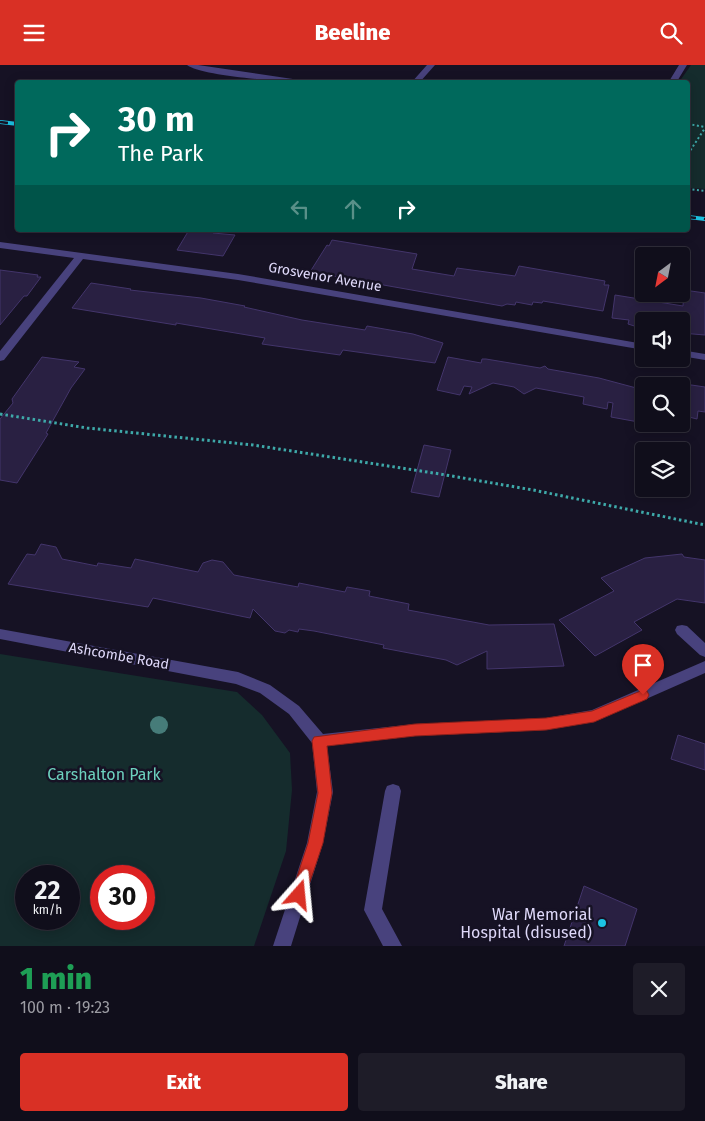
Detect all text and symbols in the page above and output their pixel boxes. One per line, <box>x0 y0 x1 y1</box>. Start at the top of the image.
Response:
icon: menu <box>20 19 48 47</box>
text: Beeline <box>315 19 390 46</box>
icon: search <box>657 19 685 47</box>
text: 30 m <box>118 98 195 140</box>
icon: right <box>35 100 100 165</box>
text: The Park <box>118 140 203 167</box>
icon: left <box>286 195 314 223</box>
icon: ahead <box>339 195 367 223</box>
icon: right <box>392 195 420 223</box>
north arrow <box>635 247 690 303</box>
map controls <box>635 247 690 497</box>
street label: Grosvenor Avenue <box>267 259 383 295</box>
button: sound <box>635 312 690 367</box>
button: search <box>635 377 690 432</box>
button: layers <box>635 442 690 497</box>
street label: Ashcombe Road <box>68 639 170 673</box>
pin <box>622 644 664 695</box>
icon: arrive <box>629 651 657 679</box>
park label: Carshalton Park <box>47 765 162 784</box>
speed limit sign: 30 <box>90 865 155 930</box>
position arrow <box>272 868 324 920</box>
text: 22 <box>35 876 60 906</box>
text: km/h <box>33 903 62 917</box>
place label: War Memorial Hospital (disused) <box>460 905 592 942</box>
marker: War Memorial Hospital (disused) <box>596 917 608 929</box>
text: 1 min <box>20 961 92 997</box>
button: close <box>633 963 685 1015</box>
text: 100 m · 19:23 <box>20 998 110 1017</box>
button: Exit <box>20 1053 348 1111</box>
button: Share <box>358 1053 685 1111</box>

